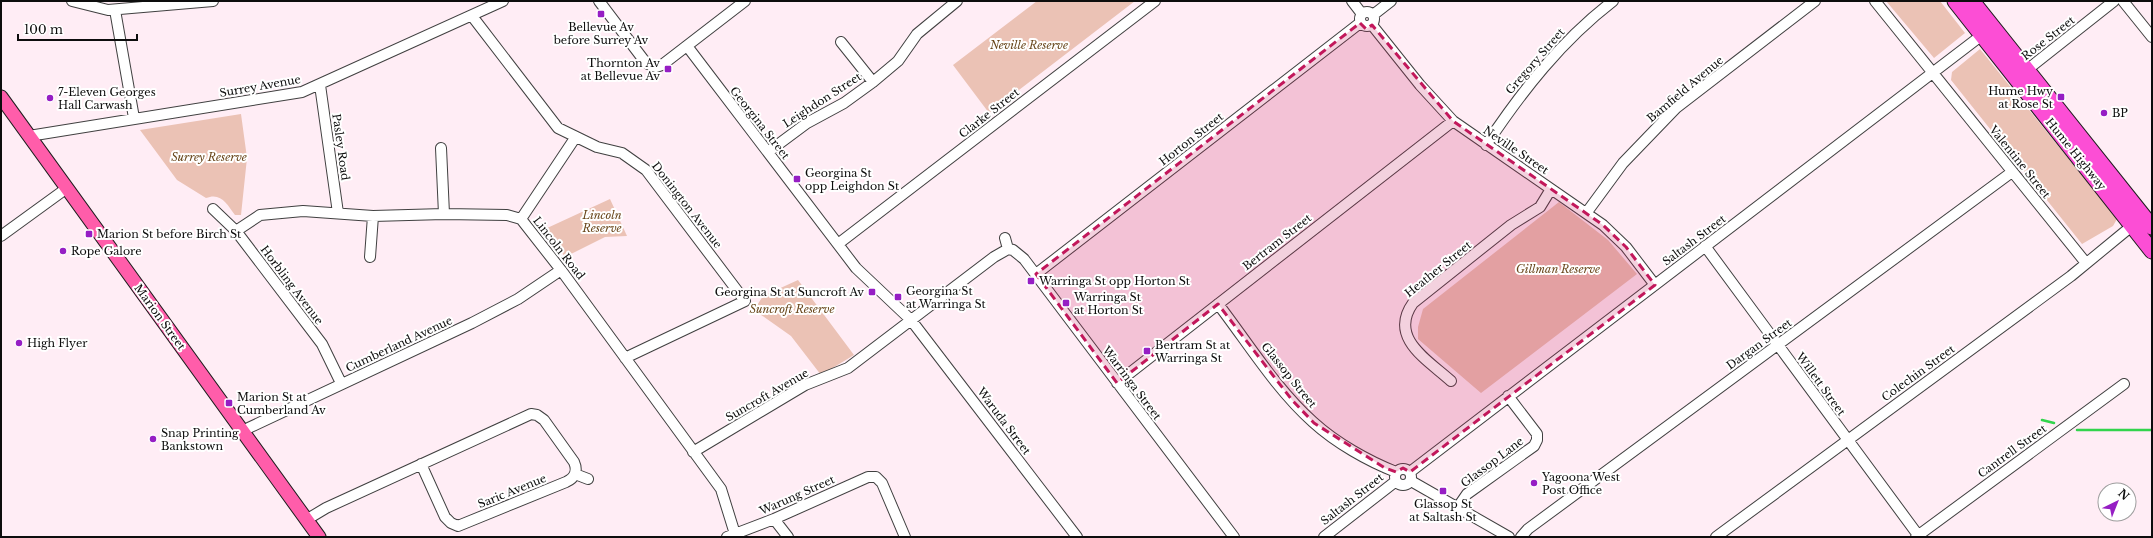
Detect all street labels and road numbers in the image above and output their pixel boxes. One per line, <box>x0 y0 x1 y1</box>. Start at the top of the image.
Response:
street label: Rose Street <box>2019 12 2078 63</box>
street label: Gregory Street <box>1503 24 1568 97</box>
street label: Bamfield Avenue <box>1644 53 1726 125</box>
street label: Leighdon Street <box>780 69 865 131</box>
street label: Surrey Avenue <box>218 72 302 100</box>
street label: Georgina Street <box>727 84 793 163</box>
street label: Clarke Street <box>956 85 1023 141</box>
street label: Horton Street <box>1156 109 1227 168</box>
street label: Pasley Road <box>329 113 353 182</box>
street label: Hume Highway <box>2043 115 2109 193</box>
street label: Valentine Street <box>1986 122 2054 202</box>
street label: Neville Street <box>1481 123 1552 178</box>
street label: Donington Avenue <box>649 159 725 251</box>
street label: Bertram Street <box>1240 210 1315 273</box>
street label: Saltash Street <box>1660 211 1729 268</box>
street label: Lincoln Road <box>530 214 588 283</box>
street label: Heather Street <box>1402 237 1475 300</box>
street label: Horbling Avenue <box>258 243 326 327</box>
street label: Marion Street <box>131 281 189 353</box>
street label: Cumberland Avenue <box>343 313 455 375</box>
street label: Dargan Street <box>1724 315 1795 372</box>
street label: Glassop Street <box>1258 339 1320 411</box>
street label: Colechin Street <box>1879 341 1958 404</box>
street label: Warringa Street <box>1099 343 1165 423</box>
street label: Willett Street <box>1793 349 1849 419</box>
street label: Suncroft Avenue <box>723 366 811 424</box>
street label: Waruda Street <box>974 384 1034 458</box>
street label: Cantrell Street <box>1975 421 2050 481</box>
street label: Glassop Lane <box>1458 434 1526 490</box>
street label: Saltash Street <box>1318 470 1387 528</box>
street label: Saric Avenue <box>476 471 548 511</box>
street label: Warung Street <box>756 472 838 518</box>

